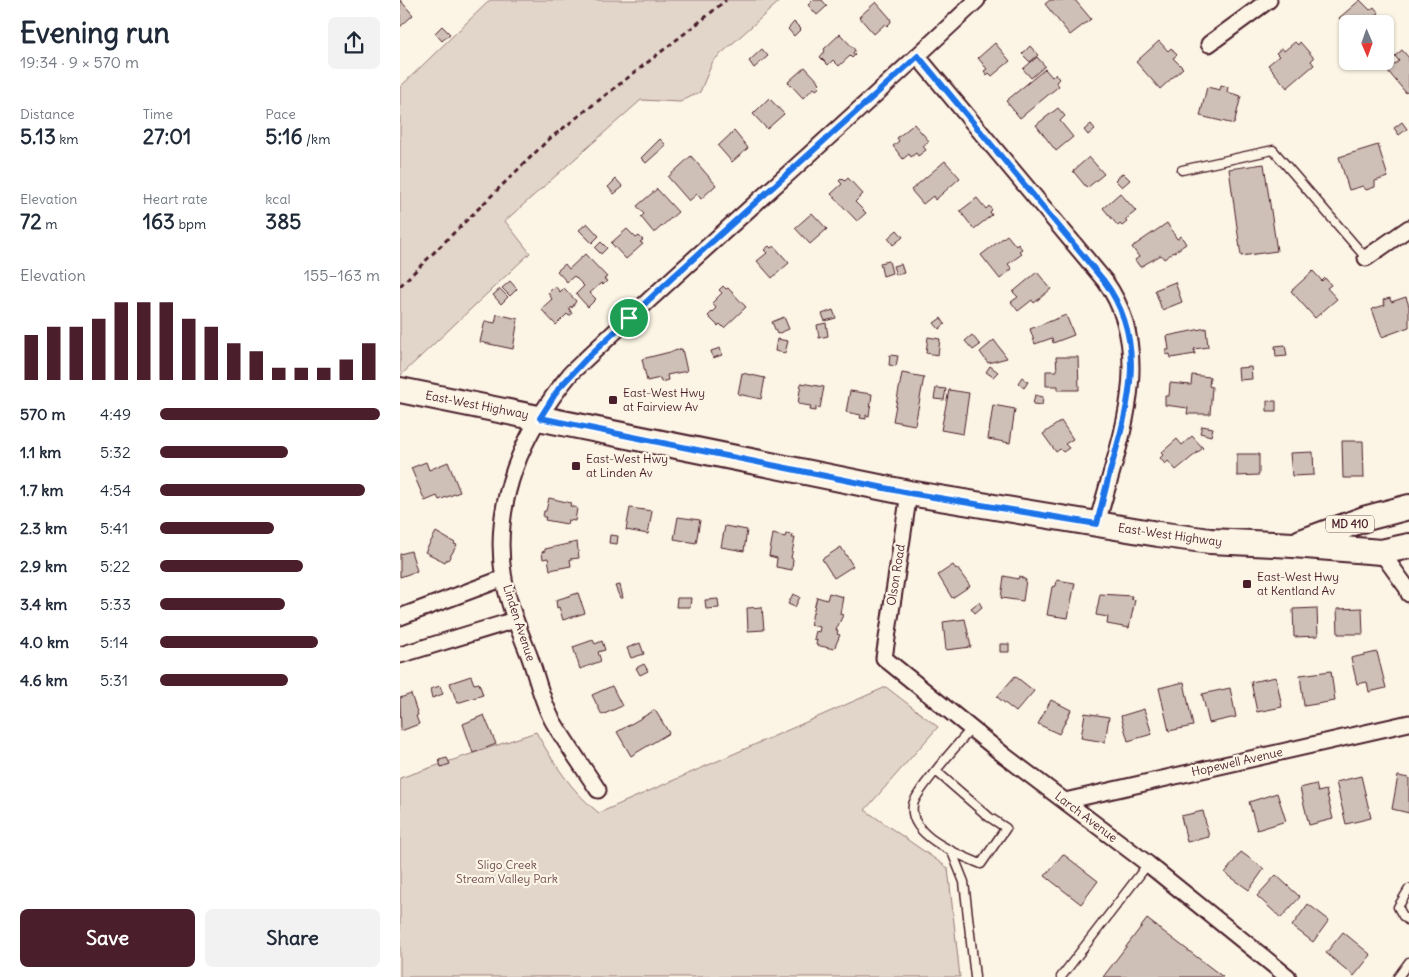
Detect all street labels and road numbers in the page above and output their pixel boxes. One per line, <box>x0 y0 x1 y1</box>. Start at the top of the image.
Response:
street label: East-West Highway <box>424 387 530 422</box>
road number: MD 410 <box>1326 516 1374 532</box>
street label: East-West Highway <box>1117 520 1223 549</box>
street label: Olson Road <box>883 543 908 607</box>
street label: Linden Avenue <box>500 583 539 663</box>
street label: Hopewell Avenue <box>1190 744 1284 779</box>
street label: Larch Avenue <box>1052 788 1120 845</box>

